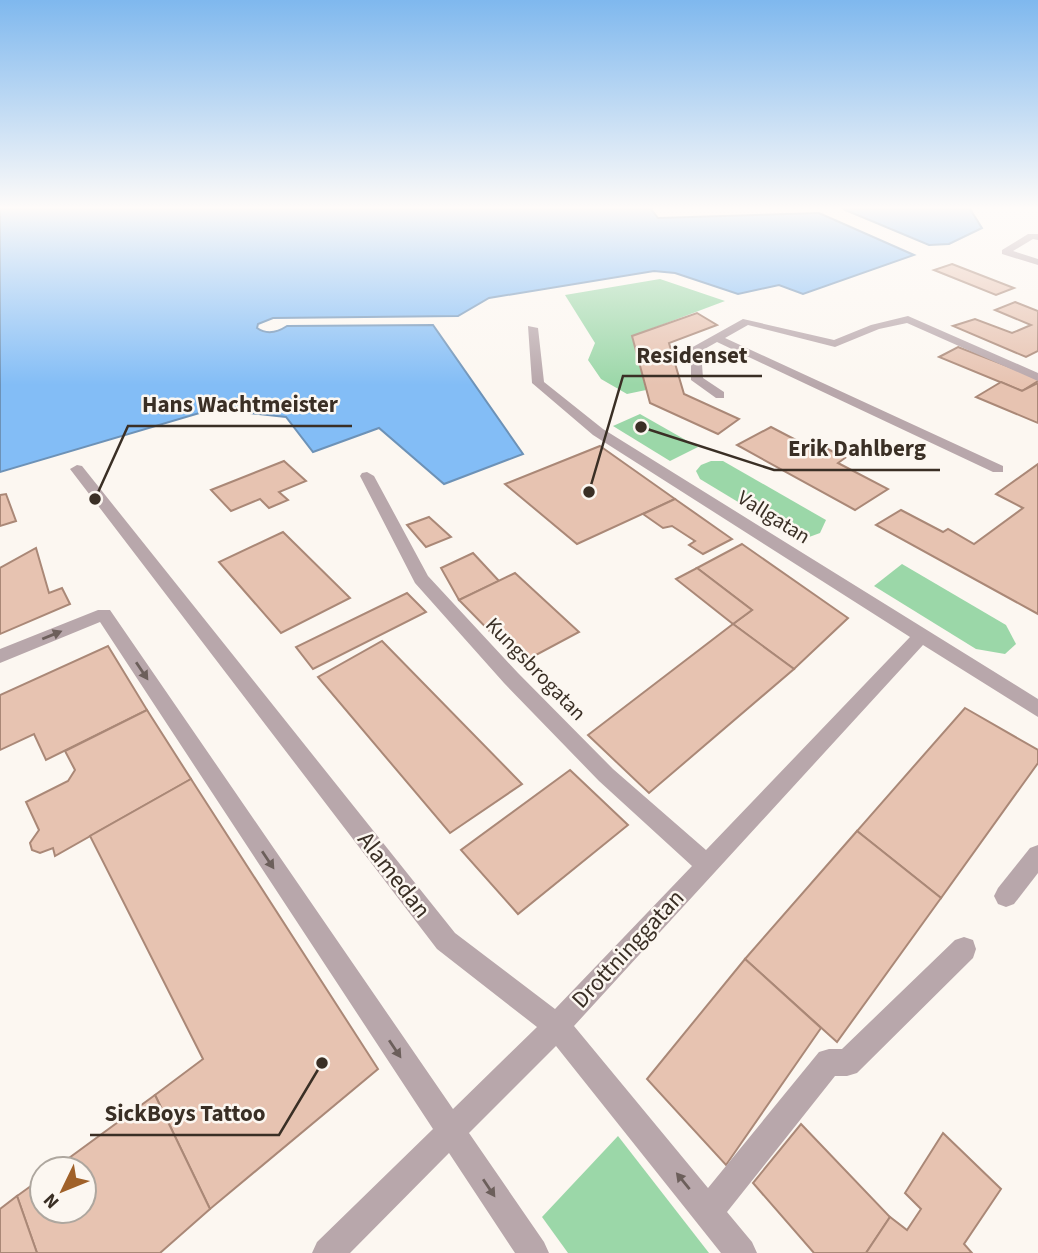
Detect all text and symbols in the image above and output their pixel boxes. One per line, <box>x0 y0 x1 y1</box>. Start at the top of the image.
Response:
callout: Residenset <box>623 332 762 376</box>
text: Residenset <box>636 339 748 372</box>
callout: Hans Wachtmeister <box>128 382 352 426</box>
text: Hans Wachtmeister <box>142 388 339 421</box>
callout: Erik Dahlberg <box>774 426 940 470</box>
text: Erik Dahlberg <box>788 432 926 465</box>
street label: Vallgatan <box>732 483 816 551</box>
street label: Kungsbrogatan <box>479 611 593 727</box>
one-way arrow <box>41 630 62 641</box>
one-way arrow <box>135 661 148 680</box>
street label: Alamedan <box>349 824 439 926</box>
one-way arrow <box>261 850 274 869</box>
street label: Drottninggatan <box>563 882 693 1016</box>
one-way arrow <box>388 1039 401 1058</box>
callout: SickBoys Tattoo <box>90 1091 279 1135</box>
text: SickBoys Tattoo <box>104 1097 266 1130</box>
north arrow <box>28 1155 98 1225</box>
one-way arrow <box>676 1172 691 1189</box>
one-way arrow <box>482 1178 495 1198</box>
text: N <box>37 1187 66 1214</box>

